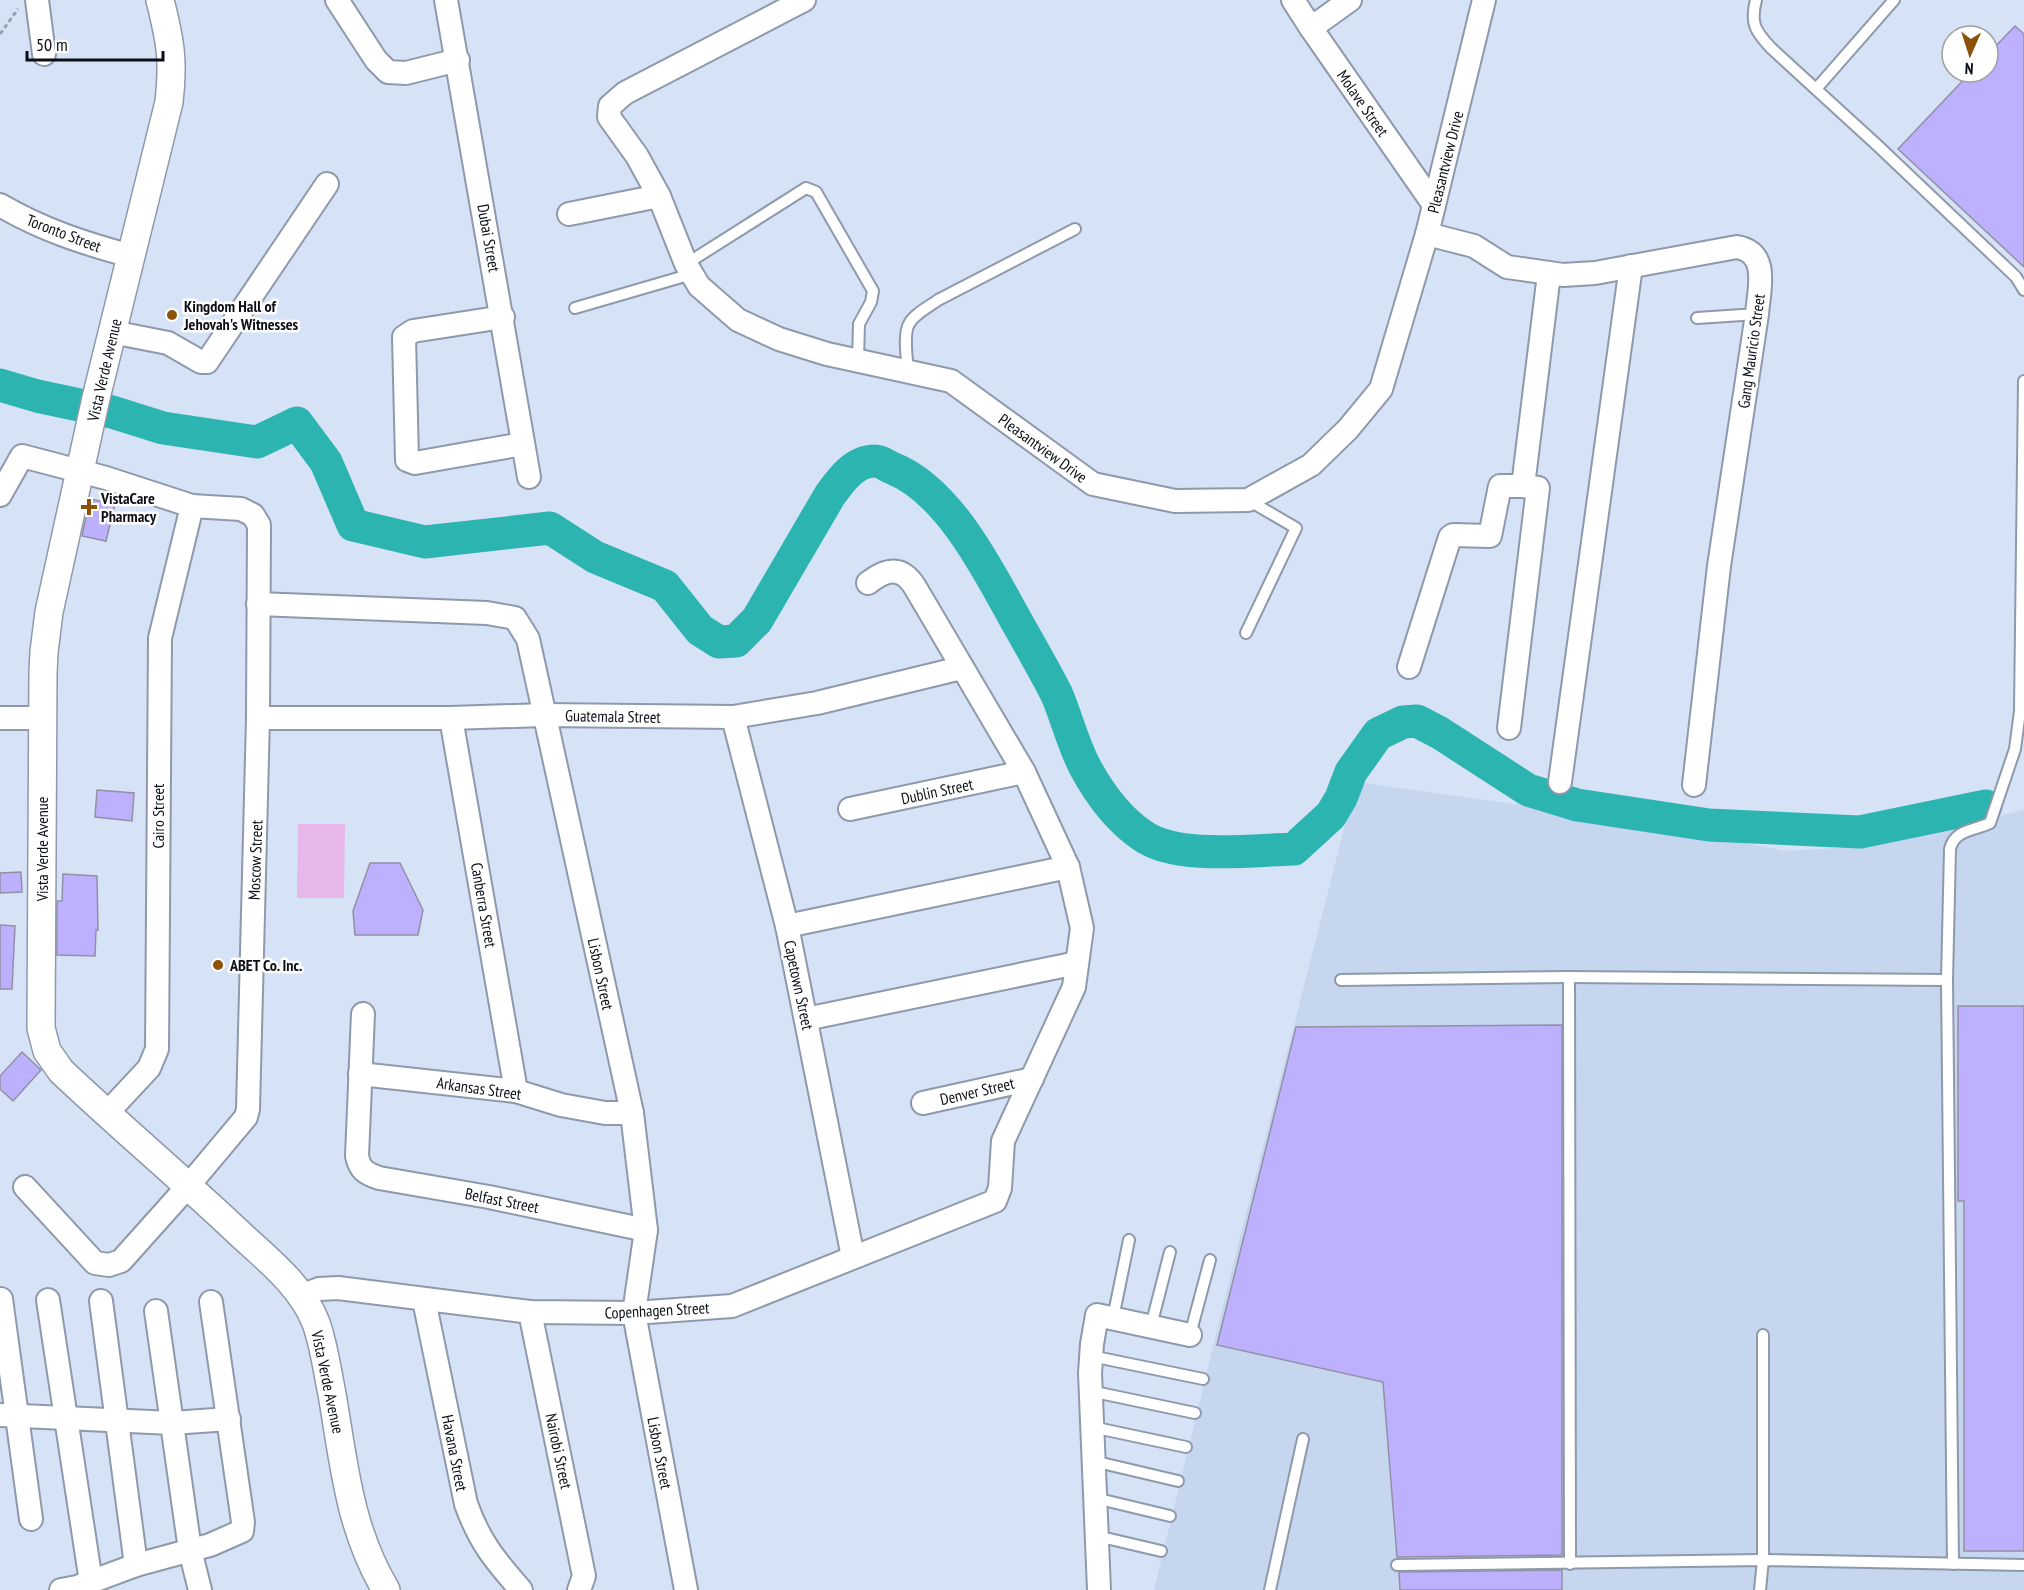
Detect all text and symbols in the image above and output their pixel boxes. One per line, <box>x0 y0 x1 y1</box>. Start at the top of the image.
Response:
scale bar <box>27 24 164 62</box>
north arrow <box>1940 24 2000 84</box>
text: 50 m <box>36 33 68 56</box>
text: N <box>1964 59 1974 79</box>
street label: Molave Street <box>1333 66 1393 141</box>
street label: Pleasantview Drive <box>1423 109 1467 215</box>
street label: Dubai Street <box>473 202 505 274</box>
street label: Toronto Street <box>24 210 105 257</box>
street label: Gang Mauricio Street <box>1733 292 1769 410</box>
place label: Kingdom Hall of Jehovah's Witnesses <box>183 296 299 334</box>
marker: Kingdom Hall of Jehovah's Witnesses <box>165 308 179 322</box>
street label: Vista Verde Avenue <box>82 317 126 424</box>
street label: Pleasantview Drive <box>995 409 1091 487</box>
place label: VistaCare Pharmacy <box>100 488 157 526</box>
marker: VistaCare Pharmacy <box>82 500 96 514</box>
street label: Guatemala Street <box>565 705 662 727</box>
street label: Dublin Street <box>899 774 975 808</box>
street label: Cairo Street <box>148 783 168 848</box>
street label: Vista Verde Avenue <box>32 797 52 902</box>
street label: Moscow Street <box>244 819 266 901</box>
street label: Canberra Street <box>467 861 501 950</box>
street label: Lisbon Street <box>584 936 618 1012</box>
street label: Capetown Street <box>780 938 818 1032</box>
place label: ABET Co. Inc. <box>229 955 302 975</box>
marker: ABET Co. Inc. <box>211 958 225 972</box>
street label: Arkansas Street <box>435 1072 523 1104</box>
street label: Denver Street <box>938 1073 1017 1109</box>
street label: Belfast Street <box>463 1183 541 1217</box>
street label: Copenhagen Street <box>604 1297 710 1323</box>
street label: Vista Verde Avenue <box>307 1328 349 1435</box>
street label: Nairobi Street <box>541 1411 577 1491</box>
street label: Havana Street <box>438 1413 472 1494</box>
street label: Lisbon Street <box>643 1415 677 1491</box>

